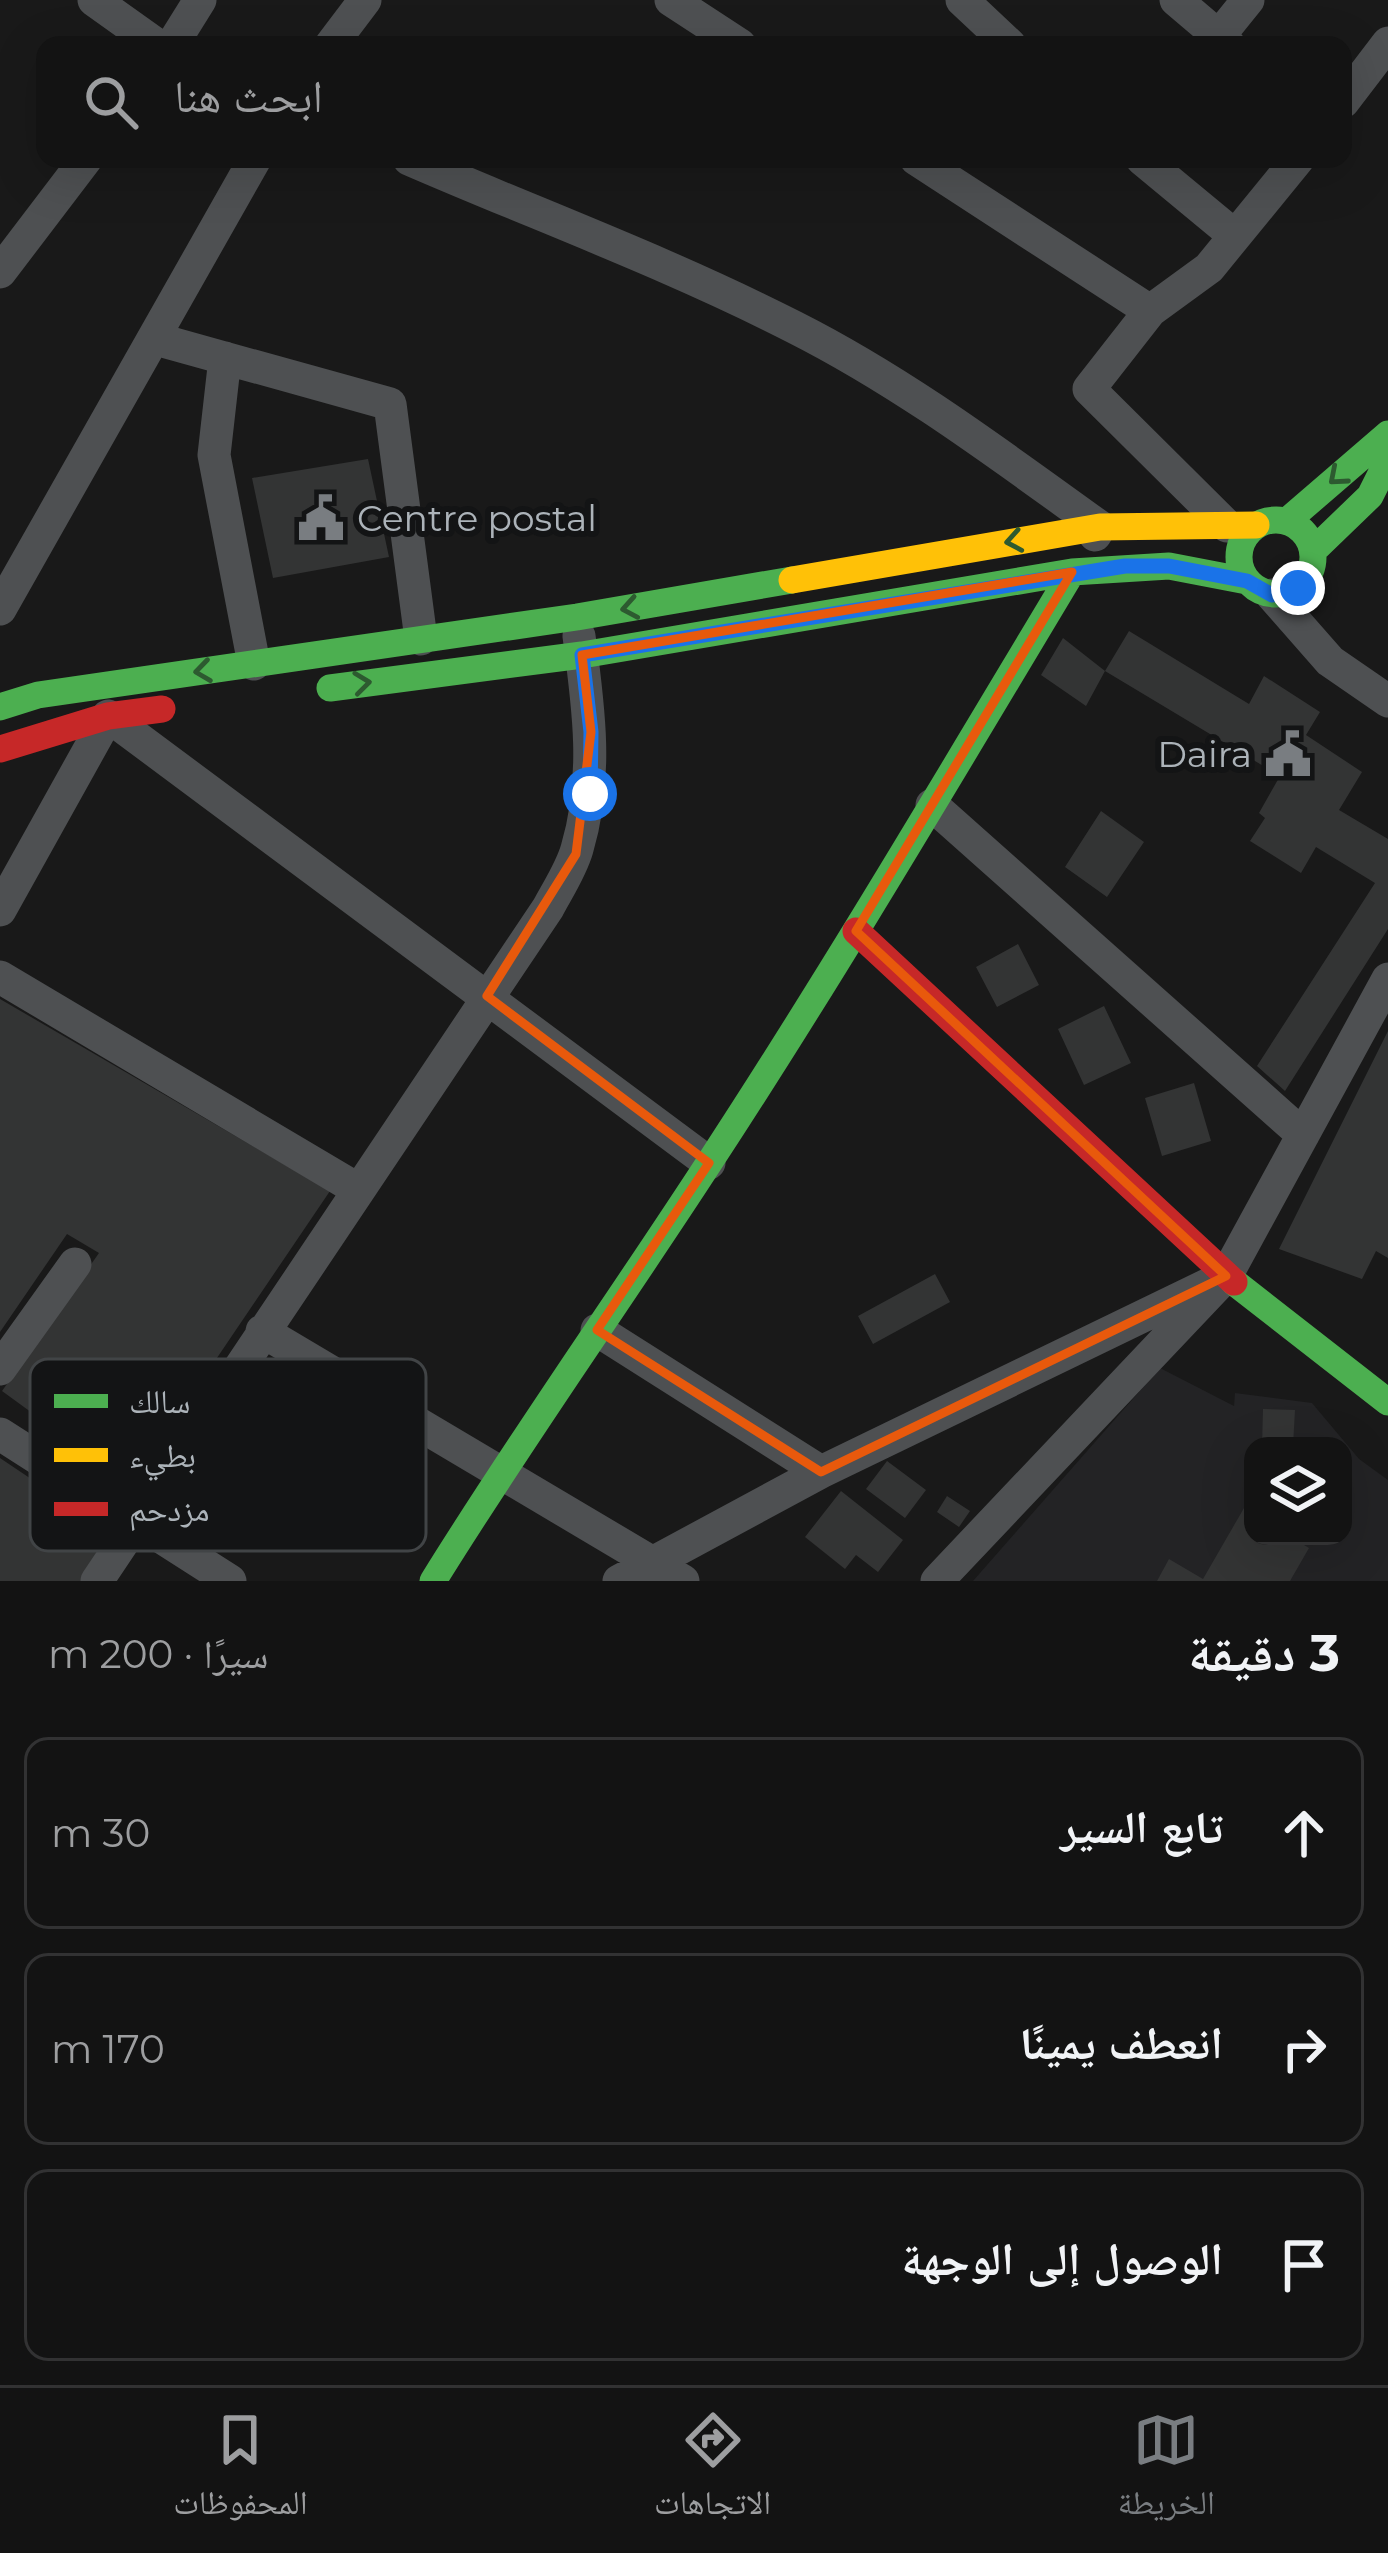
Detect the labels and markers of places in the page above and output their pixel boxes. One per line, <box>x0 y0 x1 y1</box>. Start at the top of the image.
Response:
public building icon: Centre postal <box>296 493 346 543</box>
place label: Centre postal <box>357 496 597 540</box>
public building icon: Daira <box>1263 729 1313 779</box>
place label: Daira <box>1157 732 1252 776</box>

